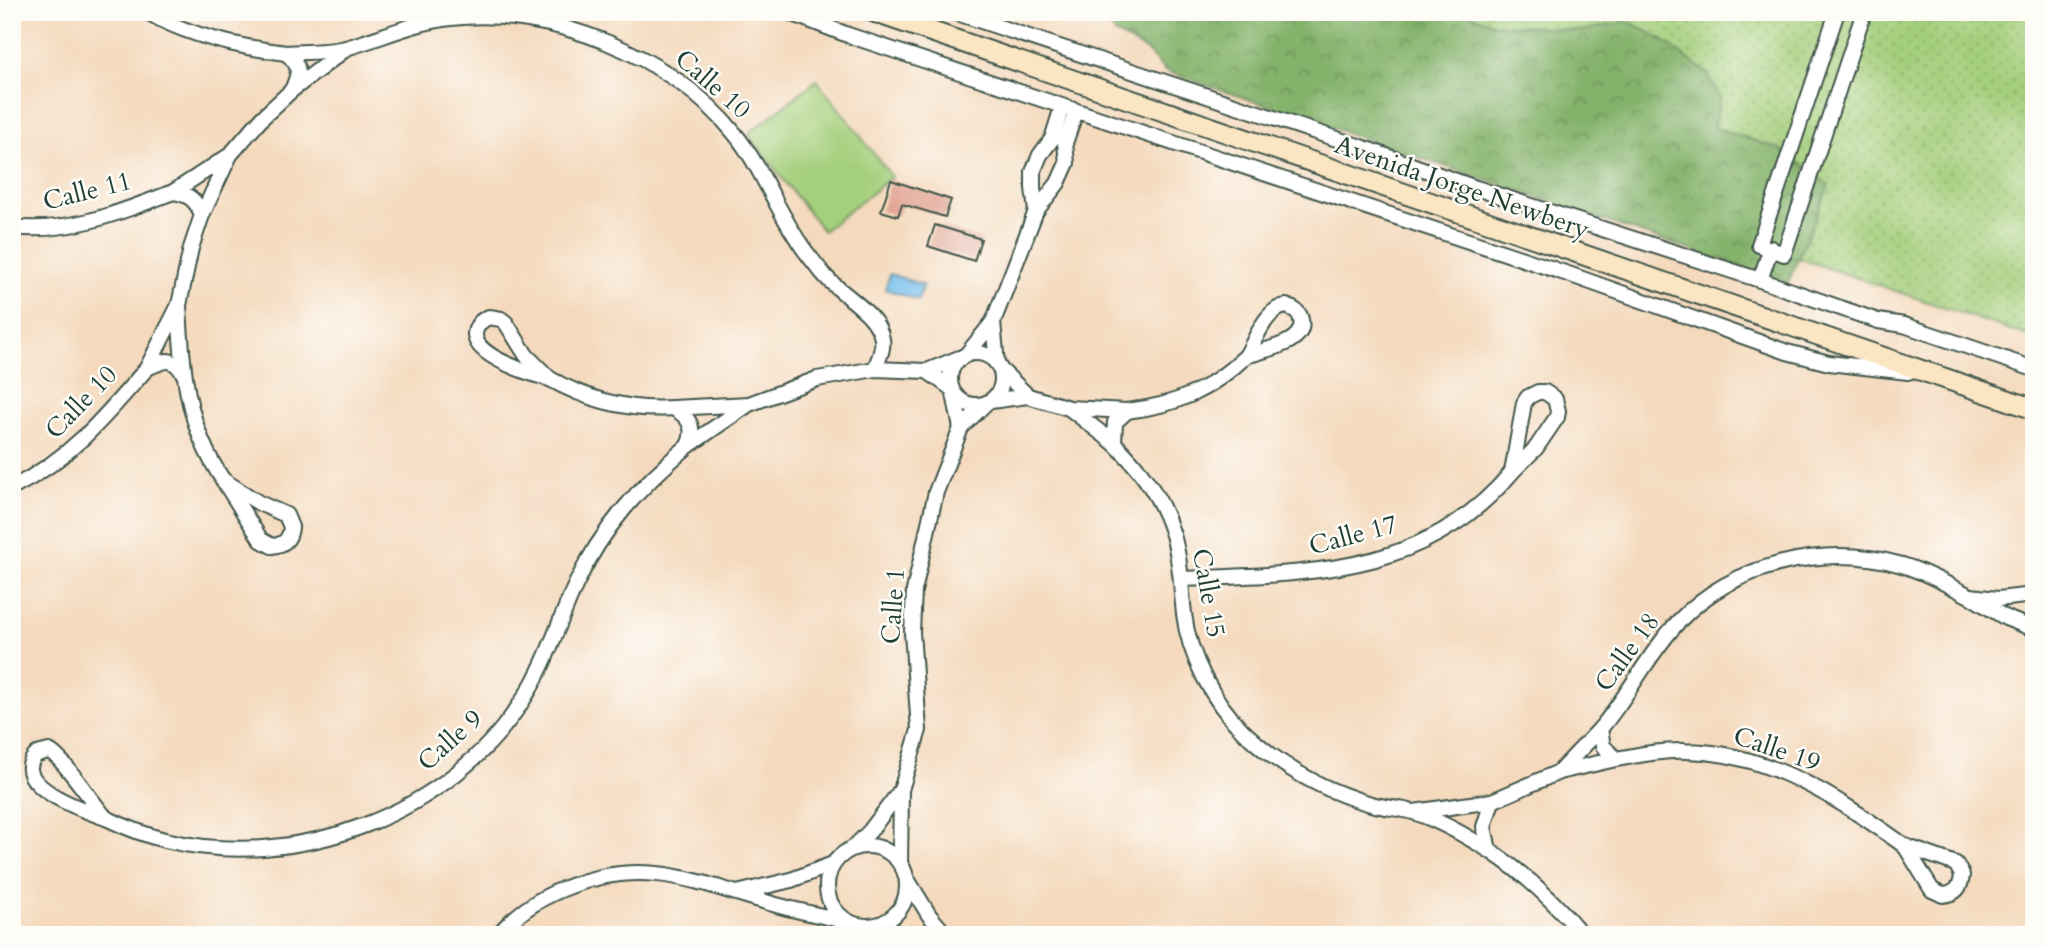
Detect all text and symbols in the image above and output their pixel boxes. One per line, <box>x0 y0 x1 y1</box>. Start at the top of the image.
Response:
street label: Calle 10 <box>668 41 758 127</box>
street label: Avenida Jorge Newbery <box>1330 127 1594 247</box>
street label: Calle 11 <box>39 163 135 219</box>
street label: Calle 10 <box>37 358 125 446</box>
street label: Calle 17 <box>1305 506 1401 564</box>
street label: Calle 15 <box>1184 546 1234 640</box>
street label: Calle 1 <box>873 567 913 645</box>
street label: Calle 18 <box>1586 605 1668 699</box>
street label: Calle 9 <box>410 701 490 779</box>
street label: Calle 19 <box>1729 718 1825 780</box>

